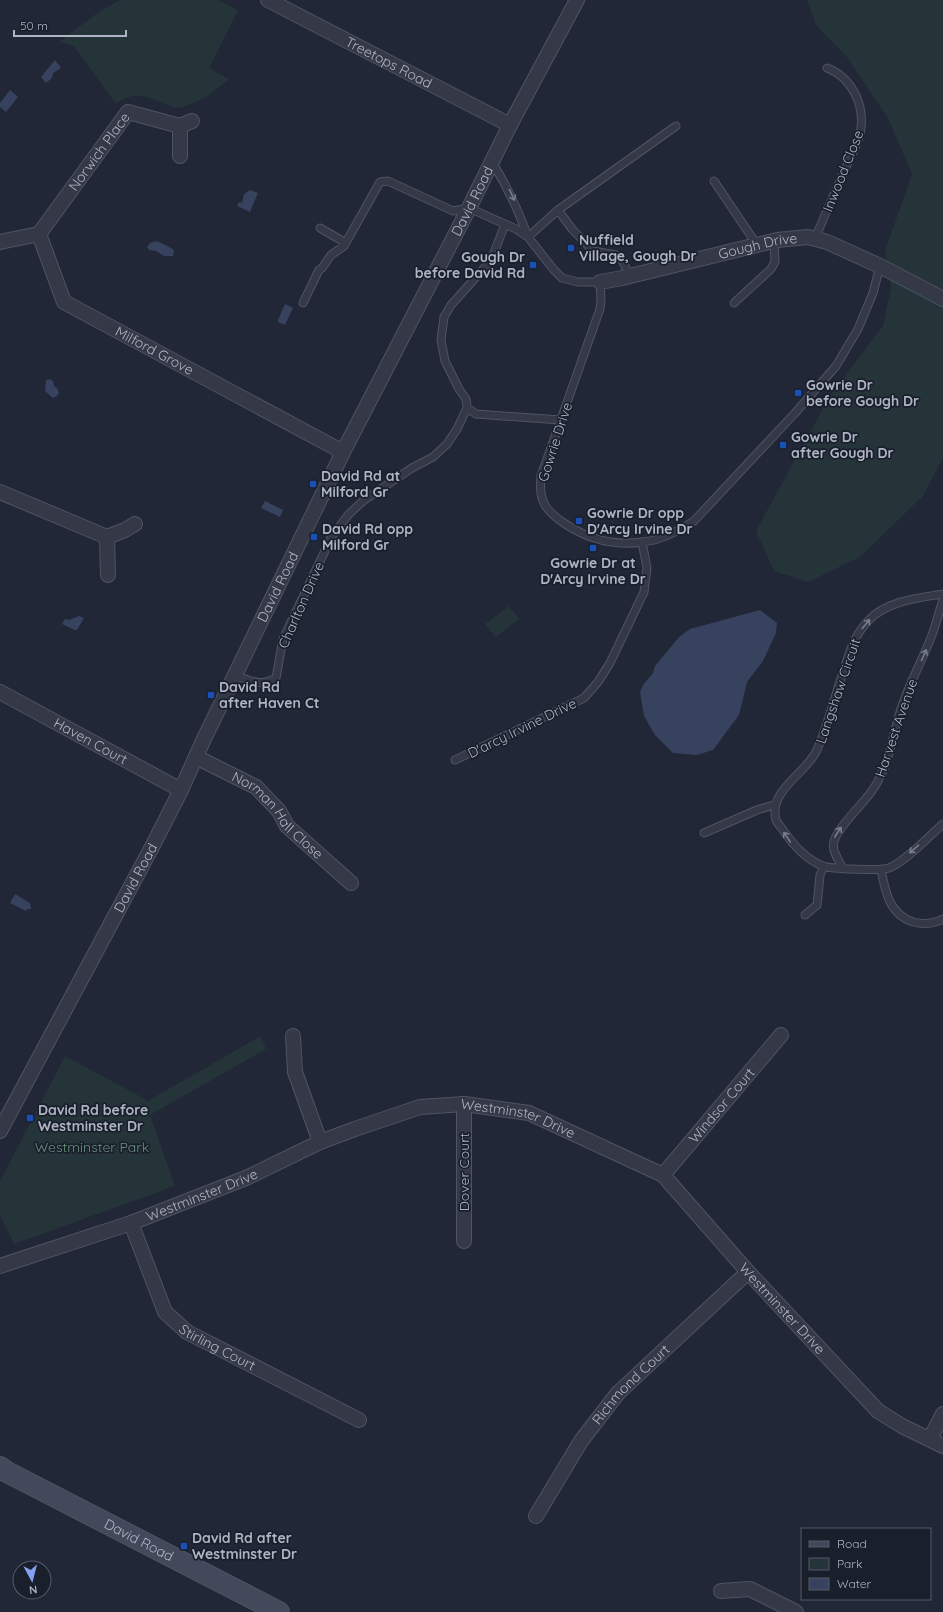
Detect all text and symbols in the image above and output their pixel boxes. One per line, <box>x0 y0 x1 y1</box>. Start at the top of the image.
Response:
scale bar <box>14 12 126 38</box>
text: 50 m <box>20 18 48 33</box>
street label: Treetops Road <box>342 33 435 92</box>
street label: Norwich Place <box>65 109 134 194</box>
street label: Inwood Close <box>818 127 868 214</box>
street label: David Road <box>447 163 497 239</box>
one-way arrow <box>509 189 516 201</box>
street label: Gough Drive <box>716 229 798 263</box>
place label: Nuffield Village, Gough Dr <box>579 231 697 265</box>
marker: Nuffield Village, Gough Dr <box>566 243 576 253</box>
place label: Gough Dr before David Rd <box>415 248 525 282</box>
marker: Gough Dr before David Rd <box>528 260 538 270</box>
street label: Milford Grove <box>112 322 197 379</box>
place label: Gowrie Dr before Gough Dr <box>806 376 919 410</box>
marker: Gowrie Dr before Gough Dr <box>793 388 803 398</box>
street label: Gowrie Drive <box>534 400 576 484</box>
place label: Gowrie Dr after Gough Dr <box>791 428 894 462</box>
marker: Gowrie Dr after Gough Dr <box>778 440 788 450</box>
place label: David Rd at Milford Gr <box>321 467 401 501</box>
marker: David Rd at Milford Gr <box>308 479 318 489</box>
place label: Gowrie Dr opp D'Arcy Irvine Dr <box>587 504 693 538</box>
marker: Gowrie Dr opp D'Arcy Irvine Dr <box>574 516 584 526</box>
place label: David Rd opp Milford Gr <box>322 520 413 554</box>
marker: David Rd opp Milford Gr <box>309 532 319 542</box>
marker: Gowrie Dr at D'Arcy Irvine Dr <box>588 543 598 553</box>
street label: David Road <box>253 549 302 625</box>
place label: Gowrie Dr at D'Arcy Irvine Dr <box>540 554 646 588</box>
street label: Charlton Drive <box>274 559 328 651</box>
one-way arrow <box>861 619 870 630</box>
street label: Langshaw Circuit <box>812 636 865 746</box>
one-way arrow <box>920 649 928 661</box>
street label: Harvest Avenue <box>871 676 921 780</box>
place label: David Rd after Haven Ct <box>219 678 320 712</box>
marker: David Rd after Haven Ct <box>206 690 216 700</box>
street label: D'arcy Irvine Drive <box>465 694 579 762</box>
street label: Haven Court <box>51 714 131 768</box>
street label: Norman Hall Close <box>229 767 327 863</box>
one-way arrow <box>834 827 842 838</box>
one-way arrow <box>783 832 791 843</box>
street label: David Road <box>110 840 161 916</box>
one-way arrow <box>908 845 919 854</box>
street label: Windsor Court <box>685 1064 759 1147</box>
street label: Westminster Drive <box>460 1095 578 1142</box>
place label: David Rd before Westminster Dr <box>38 1101 148 1135</box>
marker: David Rd before Westminster Dr <box>25 1113 35 1123</box>
street label: Dover Court <box>455 1132 473 1211</box>
park label: Westminster Park <box>35 1138 149 1156</box>
street label: Westminster Drive <box>143 1165 261 1225</box>
street label: Westminster Drive <box>735 1259 829 1358</box>
street label: Stirling Court <box>175 1320 259 1375</box>
street label: Richmond Court <box>588 1340 674 1428</box>
street label: David Road <box>101 1515 177 1565</box>
legend <box>801 1528 931 1600</box>
place label: David Rd after Westminster Dr <box>192 1529 297 1563</box>
text: Road <box>837 1536 867 1551</box>
marker: David Rd after Westminster Dr <box>179 1541 189 1551</box>
text: Park <box>837 1556 862 1571</box>
north arrow <box>12 1560 52 1600</box>
text: Water <box>837 1576 872 1591</box>
text: N <box>28 1582 38 1597</box>

